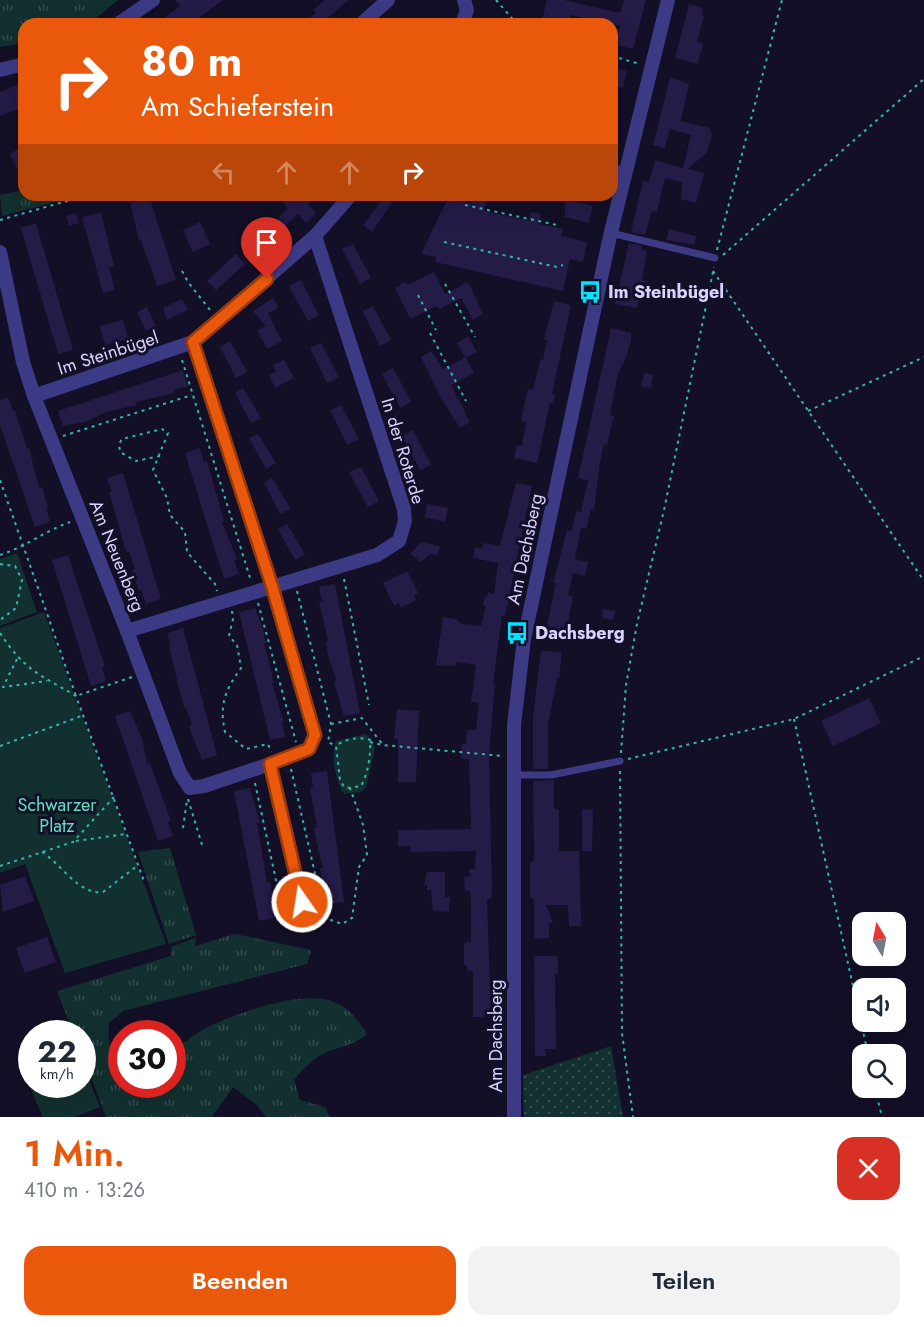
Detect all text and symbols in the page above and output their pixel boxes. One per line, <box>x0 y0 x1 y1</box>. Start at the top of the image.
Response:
text: 80 m <box>141 31 242 92</box>
icon: right <box>42 42 120 120</box>
text: Am Schieferstein <box>141 87 334 126</box>
icon: left <box>207 156 240 189</box>
icon: ahead <box>270 156 303 189</box>
icon: ahead <box>333 156 366 189</box>
icon: right <box>396 156 429 189</box>
pin <box>241 217 292 279</box>
icon: arrive <box>250 226 283 259</box>
bus stop icon: Im Steinbügel <box>577 279 603 305</box>
place label: Im Steinbügel <box>608 279 724 305</box>
street label: Im Steinbügel <box>54 324 162 382</box>
street label: In der Roterde <box>375 395 431 507</box>
street label: Am Dachsberg <box>501 491 549 607</box>
street label: Am Neuenberg <box>83 496 151 616</box>
bus stop icon: Dachsberg <box>504 620 530 646</box>
place label: Dachsberg <box>535 620 625 646</box>
park label: Schwarzer Platz <box>18 792 97 839</box>
position arrow <box>270 870 334 934</box>
north arrow <box>852 912 906 966</box>
map controls <box>852 912 906 1098</box>
button: sound <box>852 978 906 1032</box>
street label: Am Dachsberg <box>483 979 509 1093</box>
speed limit sign: 30 <box>108 1020 186 1098</box>
text: 22 <box>37 1030 77 1073</box>
button: search <box>852 1044 906 1098</box>
text: km/h <box>40 1063 74 1085</box>
text: 1 Min. <box>24 1127 125 1179</box>
button: close <box>837 1137 900 1200</box>
text: 410 m · 13:26 <box>24 1176 145 1205</box>
button: Beenden <box>24 1246 456 1315</box>
button: Teilen <box>468 1246 900 1315</box>

